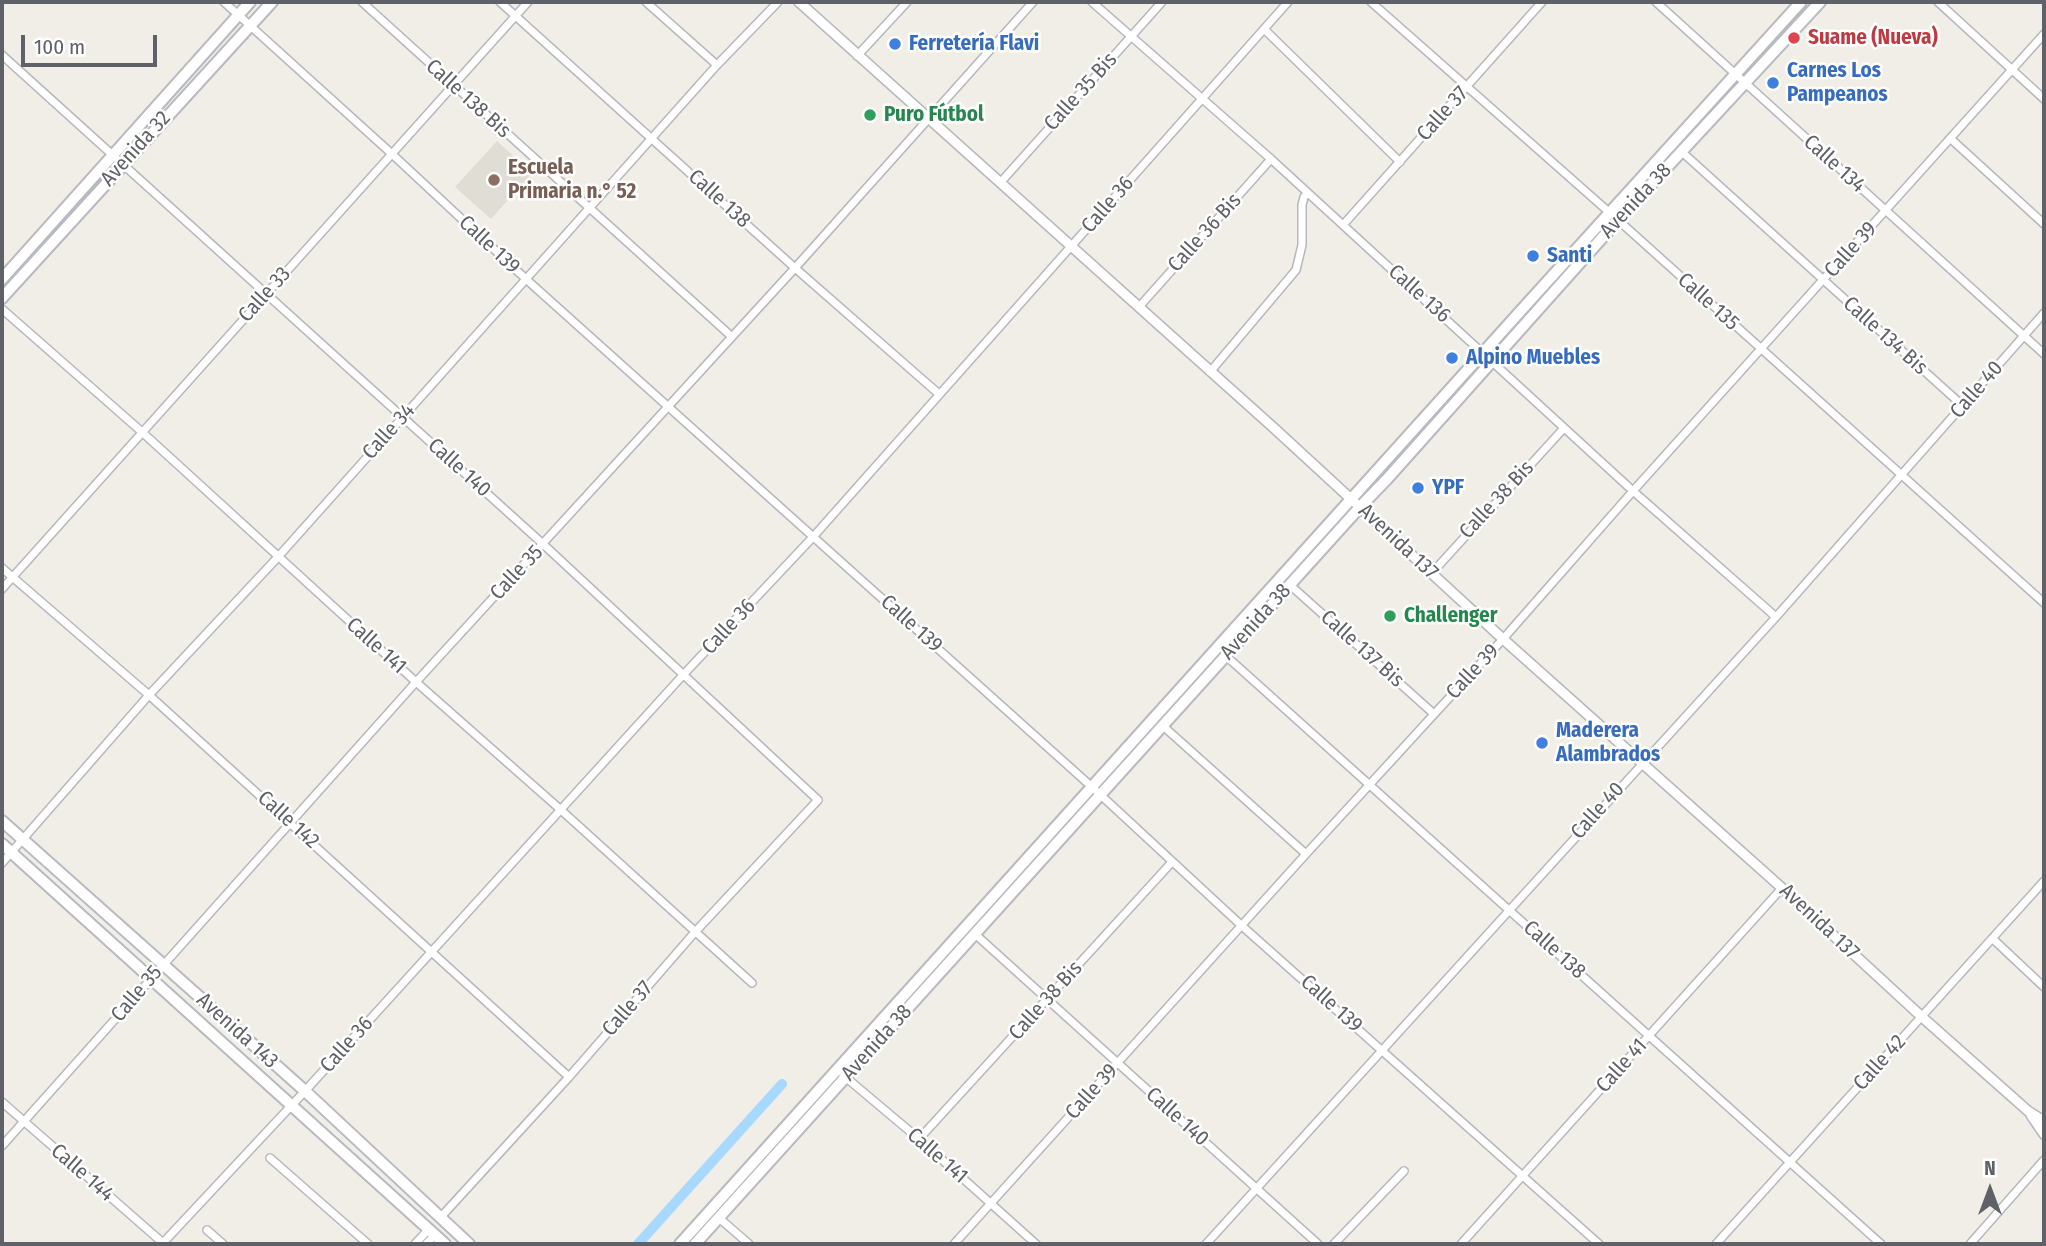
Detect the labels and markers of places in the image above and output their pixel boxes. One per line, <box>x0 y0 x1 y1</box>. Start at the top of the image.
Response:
place label: Suame (Nueva) <box>1808 25 1938 51</box>
marker: Suame (Nueva) <box>1786 30 1802 46</box>
place label: Ferretería Flavi <box>909 31 1039 57</box>
marker: Ferretería Flavi <box>887 36 903 52</box>
place label: Carnes Los Pampeanos <box>1787 58 1888 108</box>
marker: Carnes Los Pampeanos <box>1765 75 1781 91</box>
place label: Puro Fútbol <box>884 102 984 128</box>
marker: Puro Fútbol <box>862 107 878 123</box>
place label: Escuela Primaria n.° 52 <box>508 155 636 205</box>
marker: Escuela Primaria n.° 52 <box>486 172 502 188</box>
place label: Santi <box>1547 243 1592 269</box>
marker: Santi <box>1525 248 1541 264</box>
place label: Alpino Muebles <box>1466 345 1600 371</box>
marker: Alpino Muebles <box>1444 350 1460 366</box>
place label: YPF <box>1432 475 1464 501</box>
marker: YPF <box>1410 480 1426 496</box>
place label: Challenger <box>1404 603 1497 629</box>
marker: Challenger <box>1382 608 1398 624</box>
place label: Maderera Alambrados <box>1556 718 1660 768</box>
marker: Maderera Alambrados <box>1534 735 1550 751</box>

